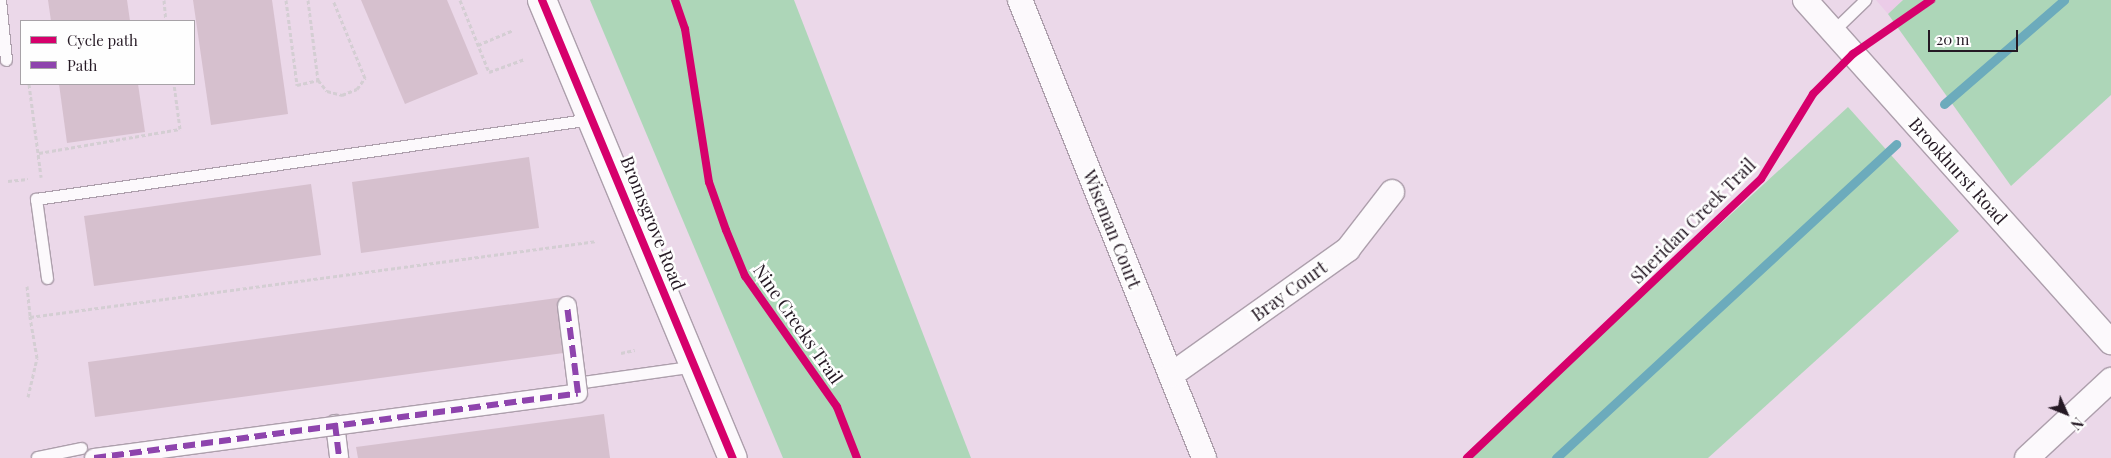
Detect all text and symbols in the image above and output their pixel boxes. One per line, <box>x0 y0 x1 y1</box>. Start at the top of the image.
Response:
legend <box>20 20 195 85</box>
scale bar <box>1931 20 2021 52</box>
text: 20 m <box>1936 29 1969 49</box>
text: Cycle path <box>67 30 138 50</box>
text: Path <box>67 55 97 75</box>
street label: Brookhurst Road <box>1904 113 2012 229</box>
street label: Bromsgrove Road <box>616 153 690 293</box>
street label: Sheridan Creek Trail <box>1626 154 1760 288</box>
street label: Wiseman Court <box>1078 167 1146 291</box>
street label: Bray Court <box>1247 256 1331 326</box>
street label: Nine Creeks Trail <box>749 260 847 388</box>
north arrow <box>2041 388 2091 438</box>
text: N <box>2067 414 2088 434</box>

